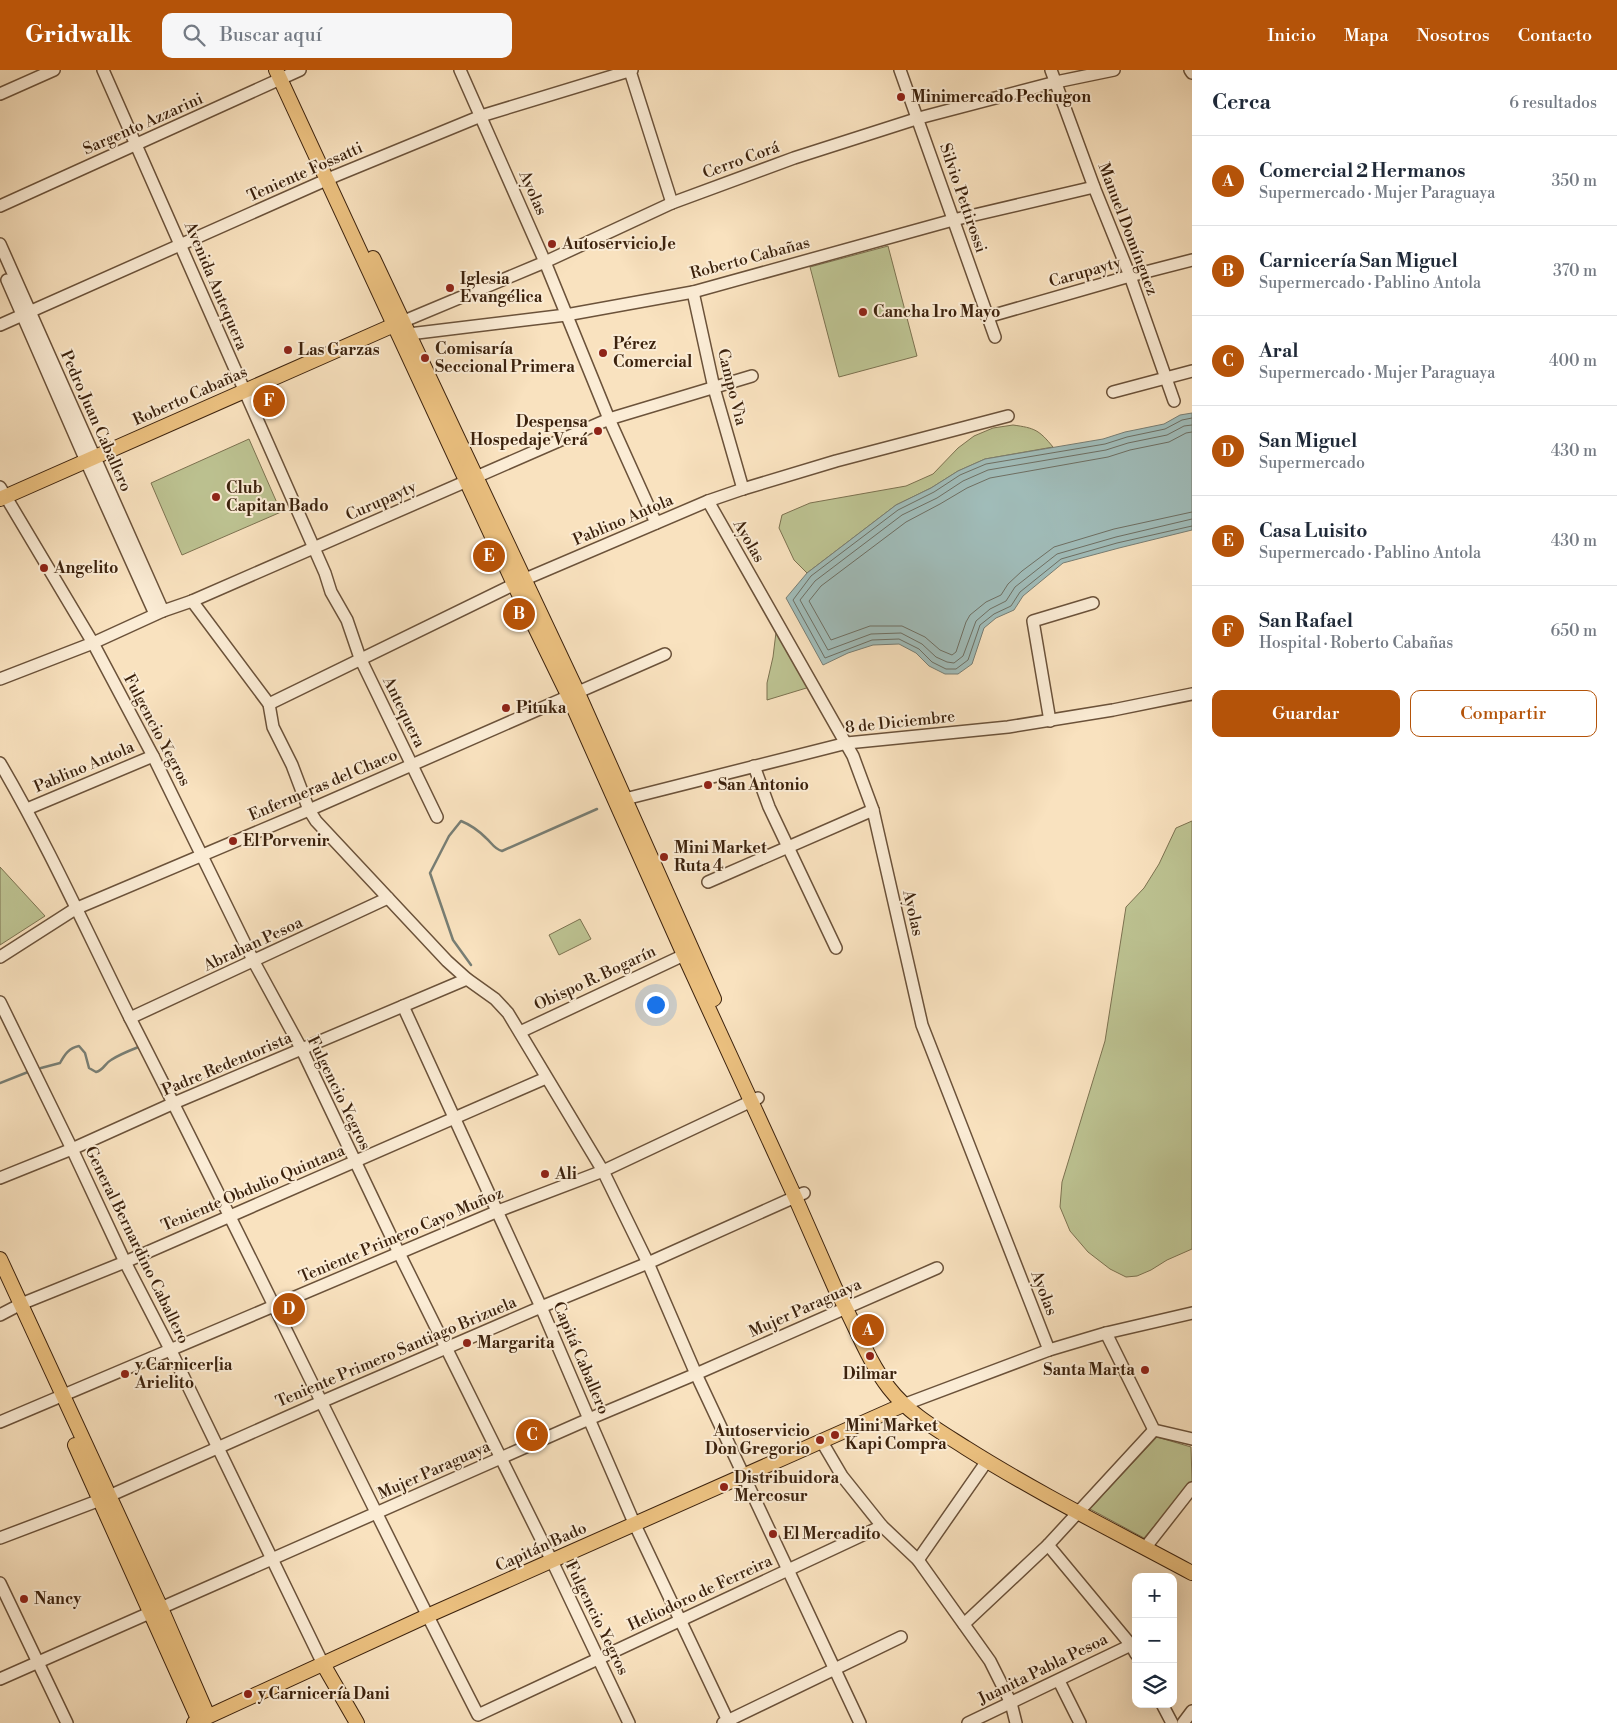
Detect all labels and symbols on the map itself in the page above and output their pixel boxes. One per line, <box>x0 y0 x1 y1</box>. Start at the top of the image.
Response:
place label: Minimercado Pechugon <box>911 87 1091 107</box>
street label: Sargento Azzarini <box>80 89 206 159</box>
marker: Minimercado Pechugon <box>895 91 907 103</box>
street label: Cerro Corá <box>700 137 783 183</box>
street label: Teniente Fossatti <box>244 138 366 206</box>
street label: Silvio Pettirossi <box>935 141 991 255</box>
street label: Manuel Domínguez <box>1094 160 1162 298</box>
street label: Ayolas <box>514 167 552 218</box>
street label: Avenida Antequera <box>180 218 252 354</box>
street label: Roberto Cabañas <box>688 232 812 284</box>
place label: Autoservicio Je <box>561 234 676 254</box>
marker: Autoservicio Je <box>546 238 558 250</box>
street label: Carupayty <box>1047 252 1124 292</box>
place label: Iglesia Evangélica <box>460 269 543 307</box>
marker: Iglesia Evangélica <box>444 282 456 294</box>
place label: Cancha 1ro Mayo <box>873 302 1000 322</box>
marker: Cancha 1ro Mayo <box>857 306 869 318</box>
place label: Pérez Comercial <box>613 334 693 372</box>
place label: Comisaría Seccional Primera <box>435 339 575 377</box>
place label: Las Garzas <box>298 340 380 360</box>
marker: Las Garzas <box>282 344 294 356</box>
street label: Pedro Juan Caballero <box>56 347 136 495</box>
marker: Pérez Comercial <box>597 347 609 359</box>
street label: Campo Vìa <box>713 347 751 428</box>
marker: Comisaría Seccional Primera <box>419 352 431 364</box>
street label: Roberto Cabañas <box>130 362 250 430</box>
pin: F <box>253 382 285 420</box>
place label: Despensa Hospedaje Verá <box>470 412 588 450</box>
marker: Despensa Hospedaje Verá <box>592 425 604 437</box>
street label: Curupayty <box>343 477 420 525</box>
place label: Club Capitan Bado <box>226 478 329 516</box>
street label: Pablino Antola <box>570 490 677 550</box>
marker: Club Capitan Bado <box>210 491 222 503</box>
street label: Ayolas <box>728 515 769 566</box>
pin: E <box>473 537 505 575</box>
place label: Angelito <box>53 558 118 578</box>
marker: Angelito <box>38 562 50 574</box>
pin: B <box>503 595 535 633</box>
street label: Fulgencio Yegros <box>119 670 195 790</box>
street label: Antequera <box>378 672 430 751</box>
place label: Pituka <box>516 698 567 718</box>
marker: Pituka <box>500 702 512 714</box>
street label: 8 de Diciembre <box>844 706 956 738</box>
street label: Pablino Antola <box>31 737 138 797</box>
street label: Enfermeras del Chaco <box>246 745 400 825</box>
place label: San Antonio <box>718 775 809 795</box>
marker: San Antonio <box>702 779 714 791</box>
place label: El Porvenir <box>243 831 330 851</box>
marker: El Porvenir <box>227 835 239 847</box>
place label: Mini Market Ruta 4 <box>674 838 767 876</box>
marker: Mini Market Ruta 4 <box>658 851 670 863</box>
street label: Ayolas <box>898 887 928 938</box>
street label: Abrahan Pesoa <box>199 912 307 976</box>
street label: Obispo R. Bogarín <box>531 941 660 1015</box>
your location <box>643 992 669 1018</box>
street label: Padre Redentorista <box>159 1027 296 1100</box>
street label: Fulgencio Yegros <box>303 1033 375 1153</box>
street label: Teniente Obdulio Quintana <box>158 1140 349 1236</box>
street label: General Bernardino Caballero <box>80 1143 194 1347</box>
place label: Ali <box>554 1164 577 1184</box>
marker: Ali <box>539 1168 551 1180</box>
street label: Teniente Primero Cayo Muñoz <box>296 1183 506 1287</box>
street label: Ayolas <box>1026 1267 1062 1318</box>
street label: Mujer Paraguaya <box>746 1274 865 1342</box>
pin: D <box>273 1290 305 1328</box>
street label: Teniente Primero Santiago Brizuela <box>273 1292 520 1412</box>
street label: Capitá Caballero <box>548 1299 614 1417</box>
pin: A <box>852 1311 884 1349</box>
place label: Margarita <box>477 1333 555 1353</box>
marker: Margarita <box>461 1337 473 1349</box>
marker: Dilmar <box>864 1350 876 1362</box>
place label: y Carnicer[ia Arielito <box>134 1355 233 1393</box>
place label: Santa Marta <box>1043 1360 1135 1380</box>
place label: Dilmar <box>843 1364 897 1384</box>
marker: Santa Marta <box>1139 1364 1151 1376</box>
marker: y Carnicer[ia Arielito <box>119 1368 131 1380</box>
pin: C <box>516 1416 548 1454</box>
place label: Mini Market Kapi Compra <box>845 1416 947 1454</box>
place label: Autoservicio Don Gregorio <box>705 1421 810 1459</box>
marker: Mini Market Kapi Compra <box>829 1429 841 1441</box>
marker: Autoservicio Don Gregorio <box>814 1434 826 1446</box>
street label: Mujer Paraguaya <box>375 1436 494 1504</box>
place label: Distribuidora Mercosur <box>734 1468 840 1506</box>
marker: Distribuidora Mercosur <box>718 1481 730 1493</box>
street label: Capitán Bado <box>492 1518 590 1576</box>
place label: El Mercadito <box>783 1524 881 1544</box>
marker: El Mercadito <box>767 1528 779 1540</box>
street label: Heliodoro de Ferreira <box>624 1550 776 1635</box>
street label: Fulgencio Yegros <box>561 1558 633 1678</box>
place label: Nancy <box>34 1589 82 1609</box>
marker: Nancy <box>18 1593 30 1605</box>
street label: Juanita Pabla Pesoa <box>974 1629 1112 1709</box>
place label: y Carnicería Dani <box>257 1684 390 1704</box>
marker: y Carnicería Dani <box>242 1688 254 1700</box>

